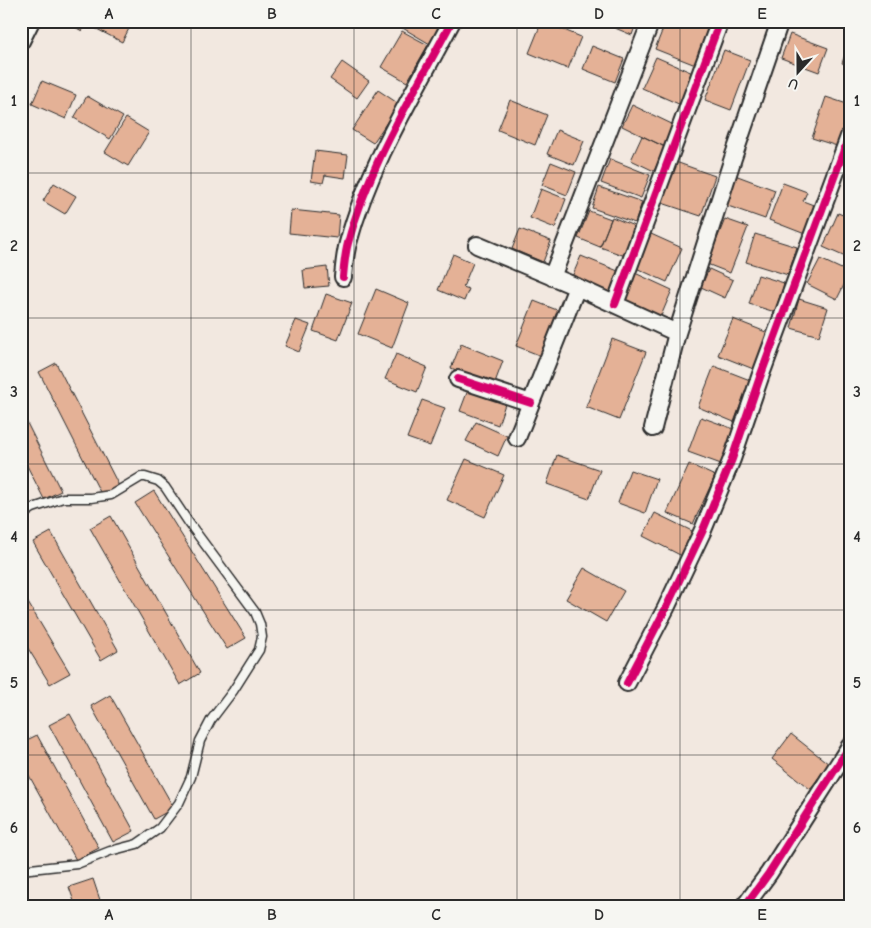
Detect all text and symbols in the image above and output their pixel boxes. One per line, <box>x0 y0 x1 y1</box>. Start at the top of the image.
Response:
text: A <box>105 5 114 23</box>
text: B <box>267 5 277 23</box>
text: C <box>431 5 441 23</box>
text: D <box>594 5 604 23</box>
text: E <box>757 5 767 23</box>
north arrow <box>774 48 824 98</box>
text: U <box>786 74 801 93</box>
text: 1 <box>11 92 17 110</box>
text: 1 <box>854 92 860 110</box>
text: 2 <box>10 237 18 255</box>
text: 2 <box>853 237 861 255</box>
text: 3 <box>10 383 18 401</box>
text: 3 <box>853 383 861 401</box>
text: 4 <box>10 528 18 546</box>
text: 4 <box>853 528 861 546</box>
text: 5 <box>10 674 18 692</box>
text: 5 <box>853 674 861 692</box>
text: 6 <box>10 819 18 837</box>
text: 6 <box>853 819 861 837</box>
text: A <box>105 906 114 924</box>
text: B <box>267 906 277 924</box>
text: C <box>431 906 441 924</box>
text: D <box>594 906 604 924</box>
text: E <box>757 906 767 924</box>

